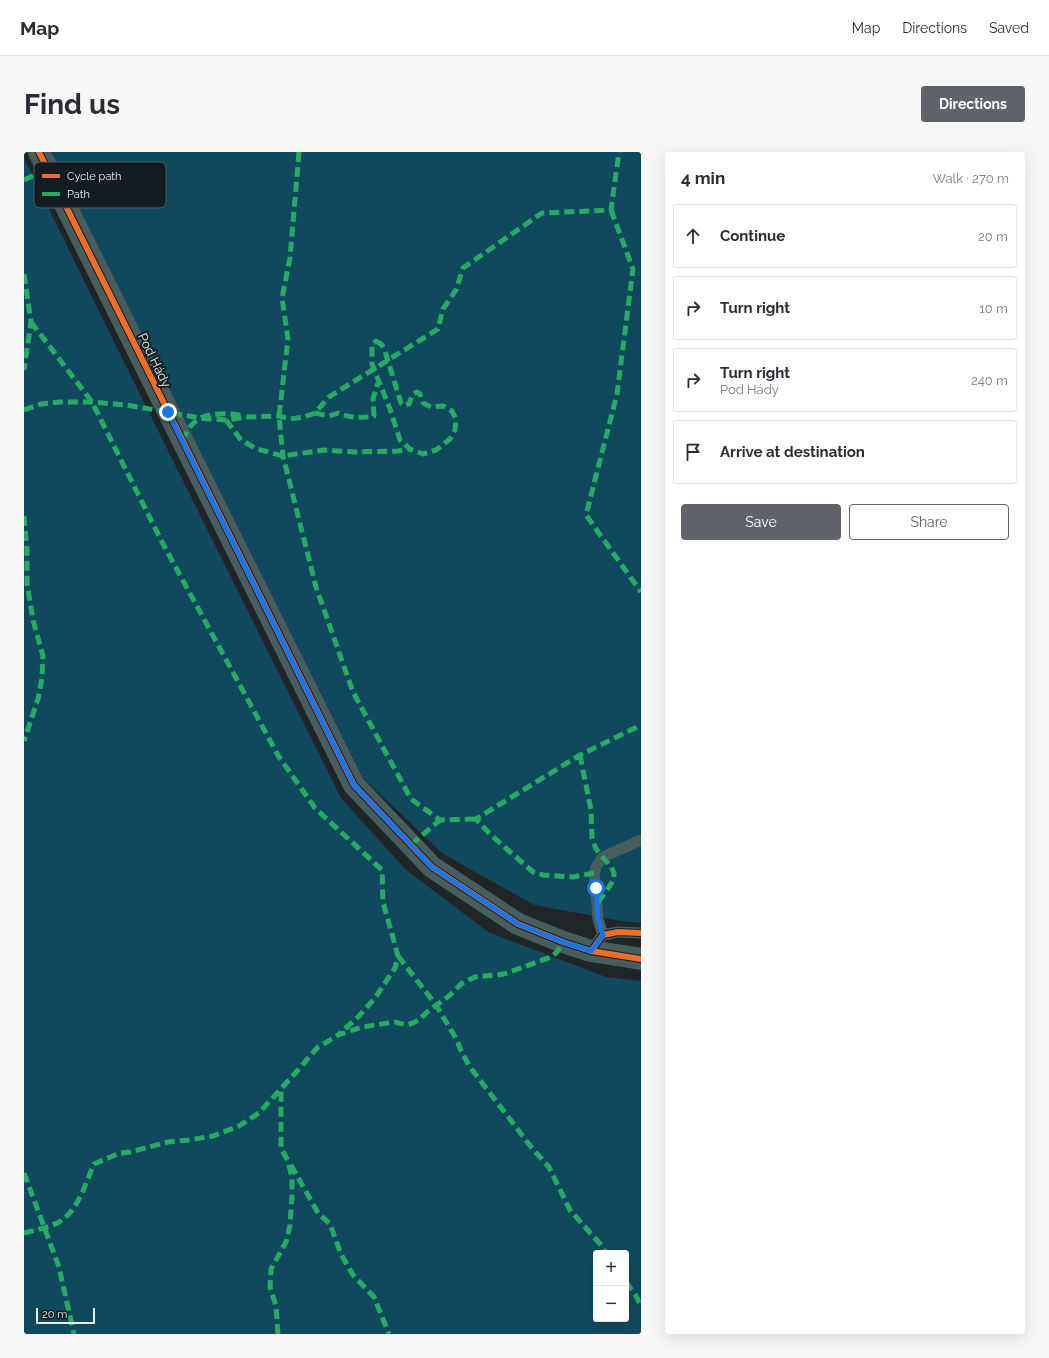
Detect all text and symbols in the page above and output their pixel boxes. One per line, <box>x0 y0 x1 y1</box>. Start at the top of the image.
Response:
text: Map <box>20 17 59 39</box>
text: Map <box>852 20 880 36</box>
text: Directions <box>902 20 967 36</box>
text: Saved <box>989 20 1029 36</box>
button: Directions <box>921 86 1025 122</box>
text: Find us <box>24 88 120 121</box>
legend <box>34 162 166 208</box>
text: 4 min <box>681 168 725 188</box>
text: Cycle path <box>67 170 121 183</box>
text: Walk · 270 m <box>933 171 1009 186</box>
text: Path <box>67 188 90 201</box>
icon: ahead <box>682 225 704 247</box>
text: Continue <box>720 227 785 245</box>
text: 20 m <box>978 229 1008 244</box>
icon: right <box>682 297 704 319</box>
text: Turn right <box>720 299 790 317</box>
text: 10 m <box>979 301 1008 316</box>
street label: Pod Hády <box>135 330 174 390</box>
text: Turn right <box>720 364 790 382</box>
icon: right <box>682 369 704 391</box>
text: 240 m <box>971 373 1008 388</box>
text: Pod Hády <box>720 382 779 397</box>
route end <box>159 403 177 421</box>
icon: arrive <box>682 441 704 463</box>
text: Arrive at destination <box>720 443 865 461</box>
button: Save <box>681 504 841 540</box>
button: Share <box>849 504 1009 540</box>
route start <box>587 879 605 897</box>
map controls <box>593 1250 629 1322</box>
button: + <box>593 1250 629 1286</box>
button: − <box>593 1286 629 1322</box>
scale bar <box>36 1306 95 1325</box>
text: 20 m <box>42 1308 67 1321</box>

